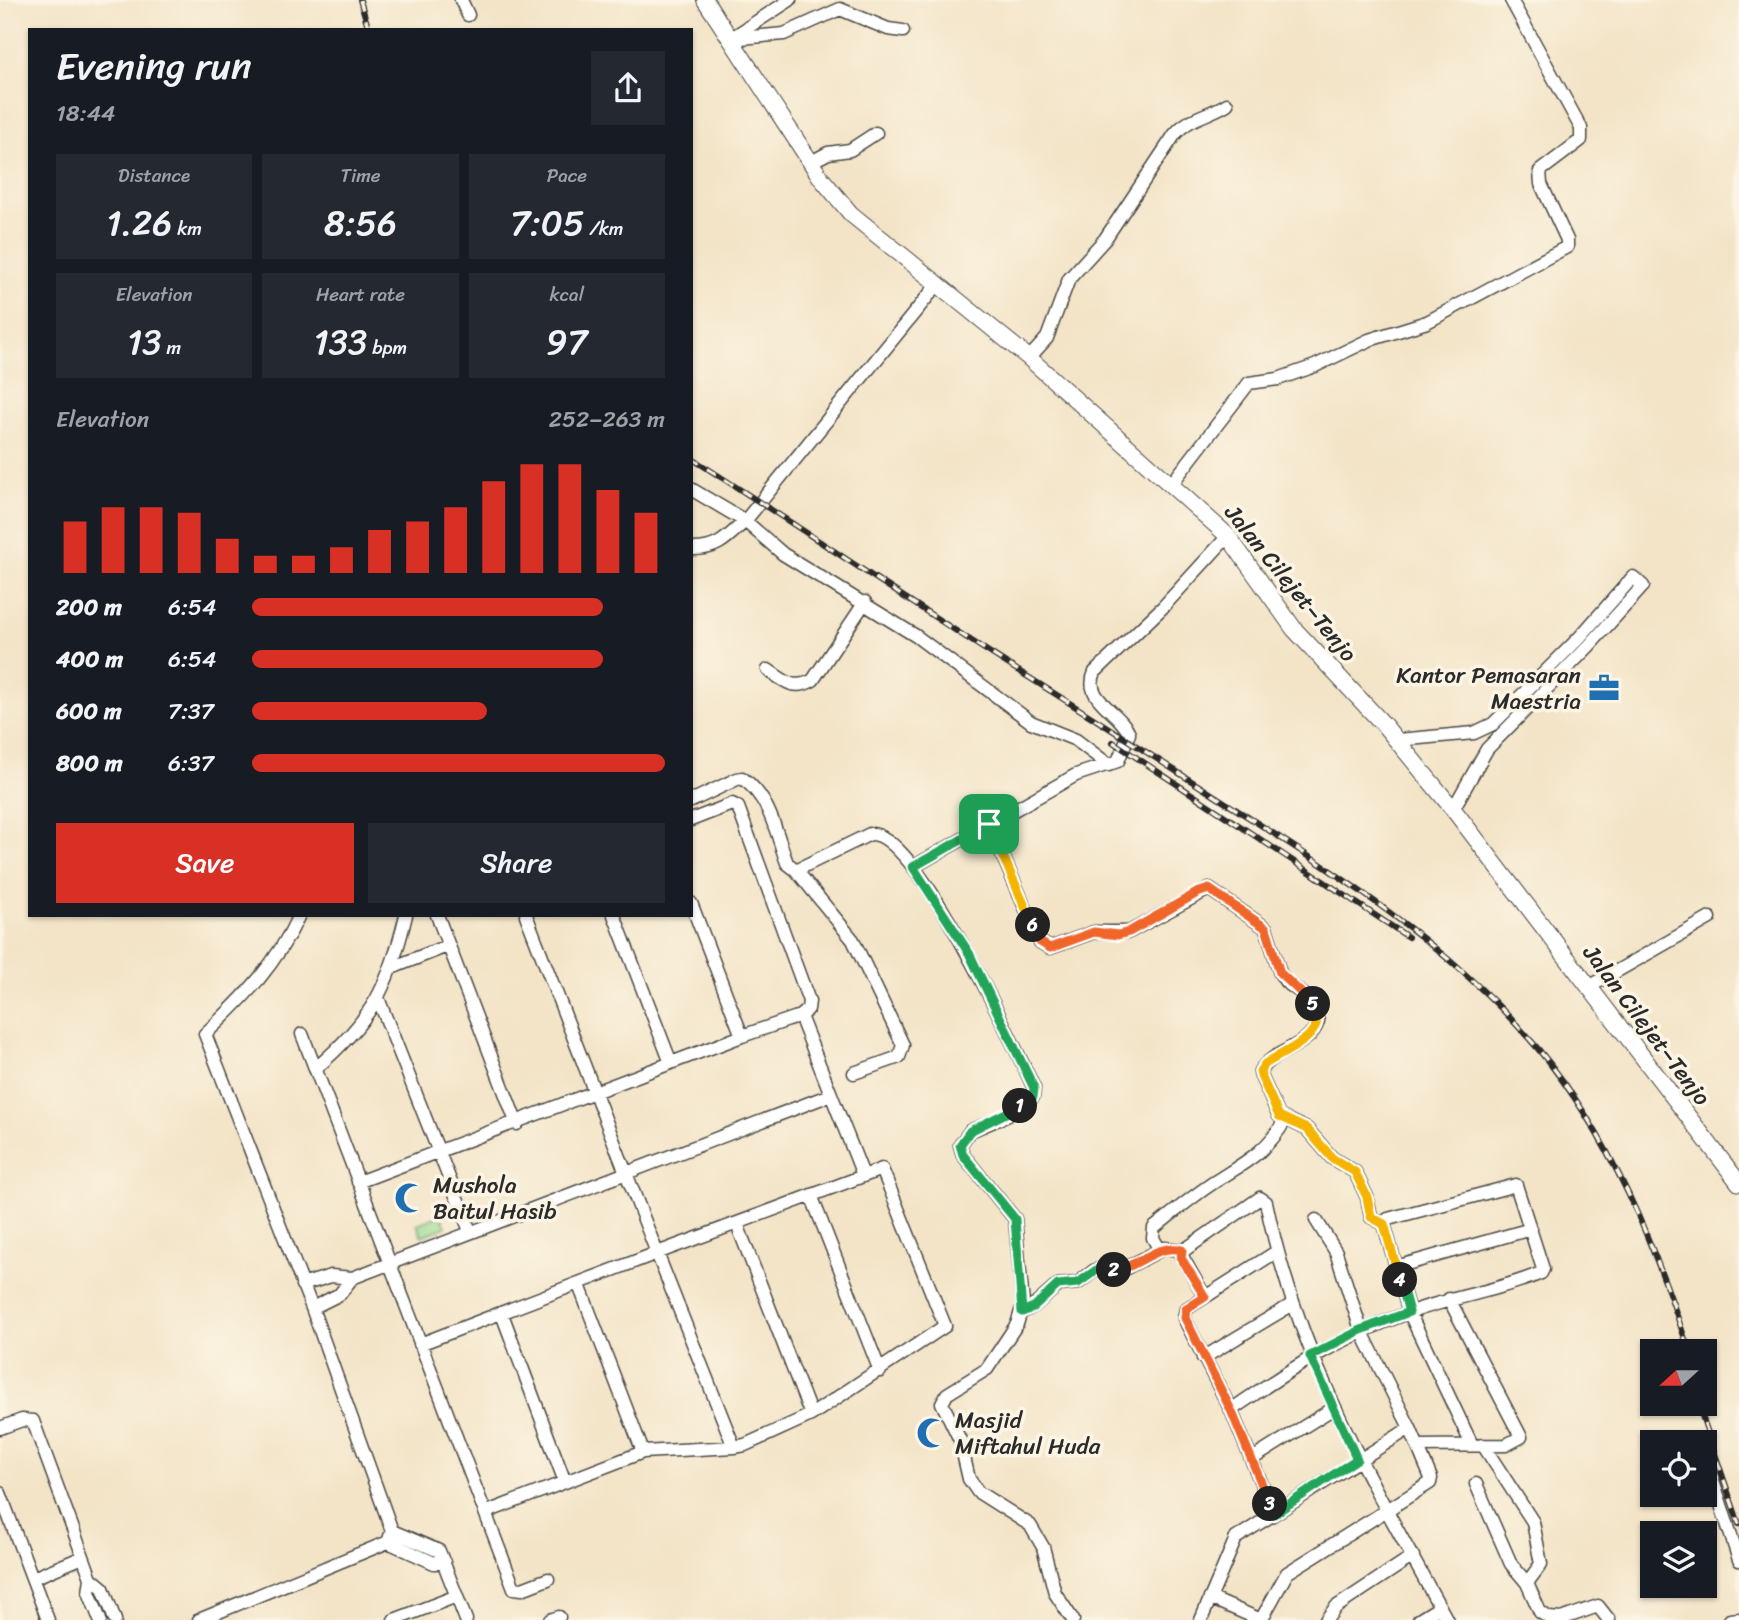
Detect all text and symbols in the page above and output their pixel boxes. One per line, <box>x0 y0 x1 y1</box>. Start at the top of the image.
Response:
text: Evening run <box>56 33 252 100</box>
button: share <box>591 51 665 125</box>
text: 18:44 <box>56 93 115 134</box>
text: Distance <box>118 159 190 192</box>
text: Time <box>340 159 381 192</box>
text: Pace <box>547 159 587 192</box>
text: 1.26 <box>107 192 172 254</box>
text: 8:56 <box>324 192 397 254</box>
text: 7:05 <box>510 192 584 254</box>
text: km <box>172 212 202 245</box>
text: /km <box>584 212 623 245</box>
text: Elevation <box>116 278 193 311</box>
text: Heart rate <box>316 278 405 311</box>
text: kcal <box>550 278 584 311</box>
text: 13 <box>127 311 162 373</box>
text: 133 <box>314 311 367 373</box>
text: 97 <box>546 311 588 373</box>
text: m <box>162 331 181 364</box>
text: bpm <box>367 331 407 364</box>
text: Elevation <box>56 399 149 440</box>
text: 252–263 m <box>549 399 665 440</box>
street label: Jalan Cilejet–Tenjo <box>1213 494 1368 672</box>
text: 200 m <box>56 587 122 628</box>
text: 6:54 <box>168 587 216 628</box>
text: 400 m <box>56 639 123 680</box>
text: 6:54 <box>168 639 216 680</box>
place label: Kantor Pemasaran Maestria <box>1396 655 1581 722</box>
office icon: Kantor Pemasaran Maestria <box>1587 671 1621 705</box>
text: 600 m <box>56 691 122 732</box>
text: 7:37 <box>168 691 214 732</box>
text: 800 m <box>56 743 123 784</box>
text: 6:37 <box>168 743 214 784</box>
pin <box>959 794 1019 854</box>
icon: arrive <box>970 805 1008 843</box>
button: Save <box>56 823 354 903</box>
button: Share <box>368 823 665 903</box>
pin: 6 <box>1016 908 1050 942</box>
text: 6 <box>1027 908 1038 941</box>
street label: Jalan Cilejet–Tenjo <box>1571 935 1721 1115</box>
pin: 5 <box>1296 986 1330 1021</box>
text: 5 <box>1307 987 1318 1020</box>
pin: 1 <box>1002 1088 1038 1124</box>
text: 1 <box>1015 1089 1024 1122</box>
place label: Mushola Baitul Hasib <box>433 1165 557 1232</box>
mosque icon: Mushola Baitul Hasib <box>393 1181 427 1215</box>
pin: 2 <box>1096 1252 1132 1288</box>
text: 2 <box>1108 1253 1119 1286</box>
pin: 4 <box>1382 1262 1418 1298</box>
text: 4 <box>1394 1263 1405 1296</box>
north arrow <box>1640 1339 1717 1416</box>
map controls <box>1640 1339 1717 1598</box>
place label: Masjid Miftahul Huda <box>955 1400 1101 1467</box>
mosque icon: Masjid Miftahul Huda <box>915 1416 949 1450</box>
button: locate <box>1640 1430 1717 1507</box>
pin: 3 <box>1252 1486 1288 1522</box>
text: 3 <box>1264 1487 1275 1520</box>
button: layers <box>1640 1521 1717 1598</box>

